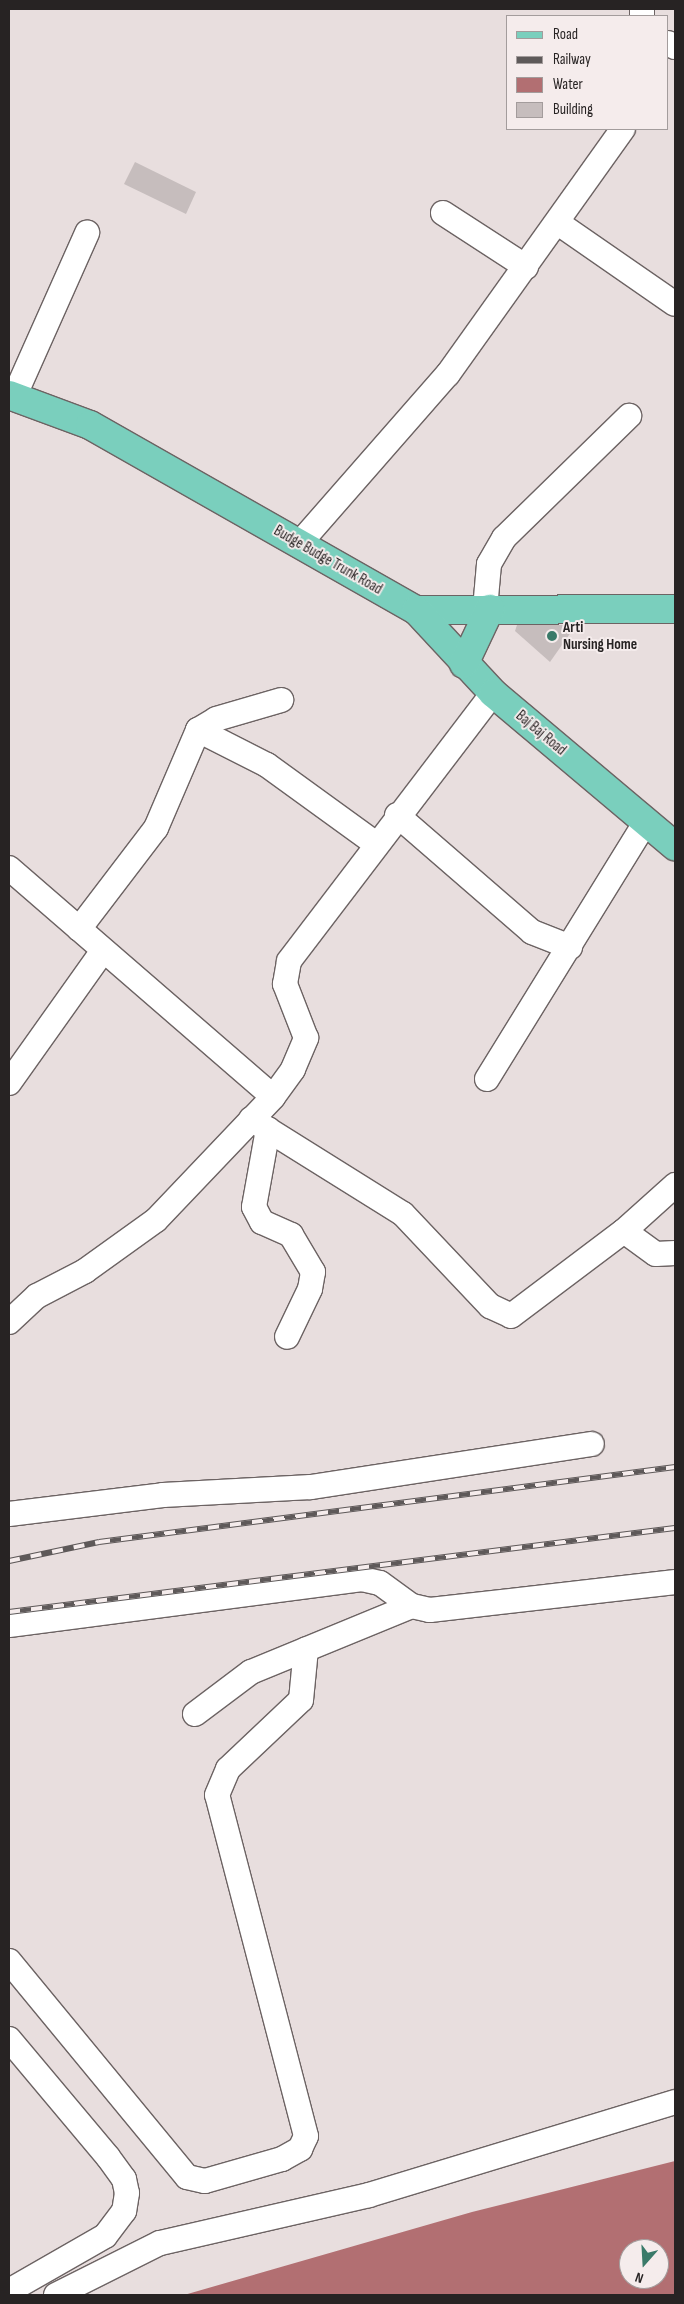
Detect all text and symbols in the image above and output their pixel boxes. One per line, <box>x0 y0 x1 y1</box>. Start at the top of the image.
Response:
legend <box>507 15 669 130</box>
text: Road <box>553 25 578 44</box>
text: Railway <box>553 50 591 69</box>
text: Water <box>553 75 583 94</box>
text: Building <box>553 100 593 119</box>
street label: Budge Budge Trunk Road <box>271 522 385 598</box>
place label: Arti Nursing Home <box>563 618 637 653</box>
marker: Arti Nursing Home <box>545 629 559 643</box>
street label: Baj Baj Road <box>512 707 570 759</box>
north arrow <box>619 2239 669 2289</box>
text: N <box>633 2268 646 2287</box>

